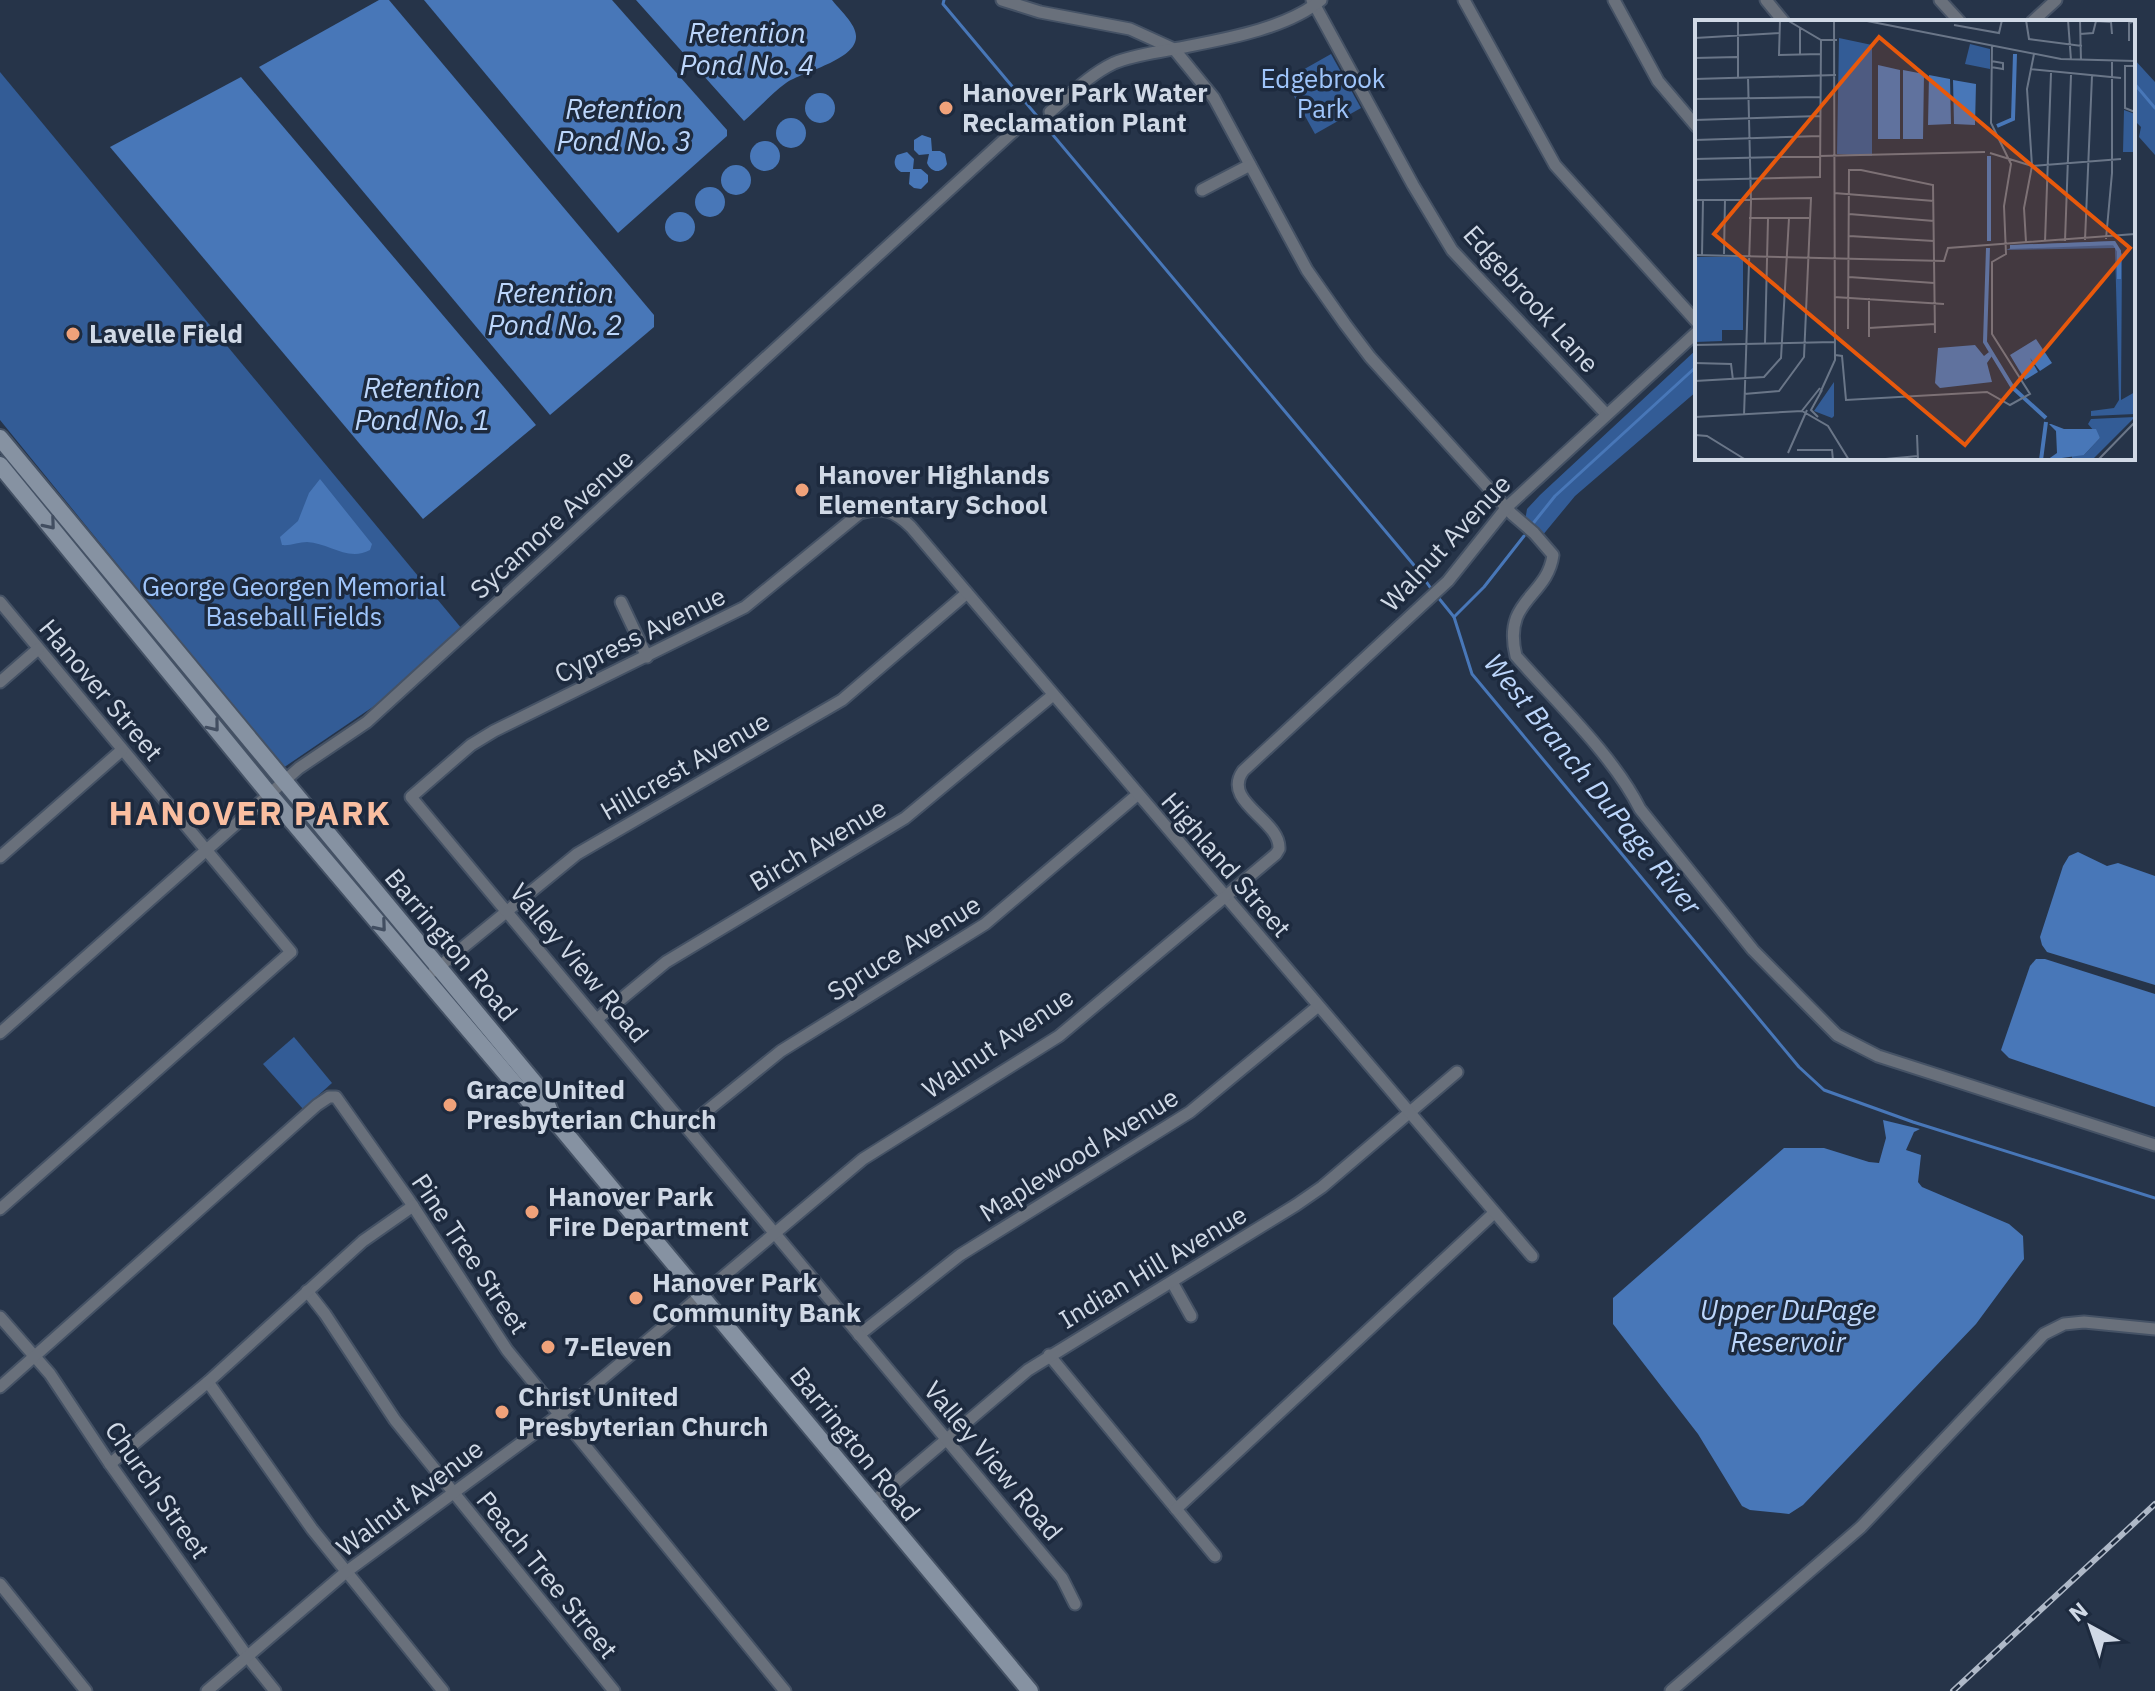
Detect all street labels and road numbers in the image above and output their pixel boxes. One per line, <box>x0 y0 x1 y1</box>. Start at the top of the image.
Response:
street label: Edgebrook Lane <box>1456 217 1607 379</box>
street label: Sycamore Avenue <box>462 441 640 606</box>
street label: Walnut Avenue <box>1373 467 1518 618</box>
street label: Cypress Avenue <box>549 578 731 690</box>
street label: Hanover Street <box>32 611 171 767</box>
street label: Hillcrest Avenue <box>594 703 775 827</box>
street label: Highland Street <box>1154 785 1299 944</box>
street label: Birch Avenue <box>743 790 892 898</box>
street label: Barrington Road <box>378 861 526 1028</box>
street label: Valley View Road <box>503 875 657 1049</box>
street label: Spruce Avenue <box>820 886 987 1008</box>
street label: Walnut Avenue <box>915 979 1080 1105</box>
street label: Maplewood Avenue <box>973 1079 1184 1229</box>
street label: Pine Tree Street <box>405 1167 537 1340</box>
street label: Indian Hill Avenue <box>1052 1197 1253 1336</box>
street label: Barrington Road <box>783 1359 929 1528</box>
street label: Valley View Road <box>917 1373 1071 1547</box>
street label: Church Street <box>98 1414 218 1565</box>
street label: Walnut Avenue <box>329 1431 490 1564</box>
street label: Peach Tree Street <box>470 1483 626 1665</box>

